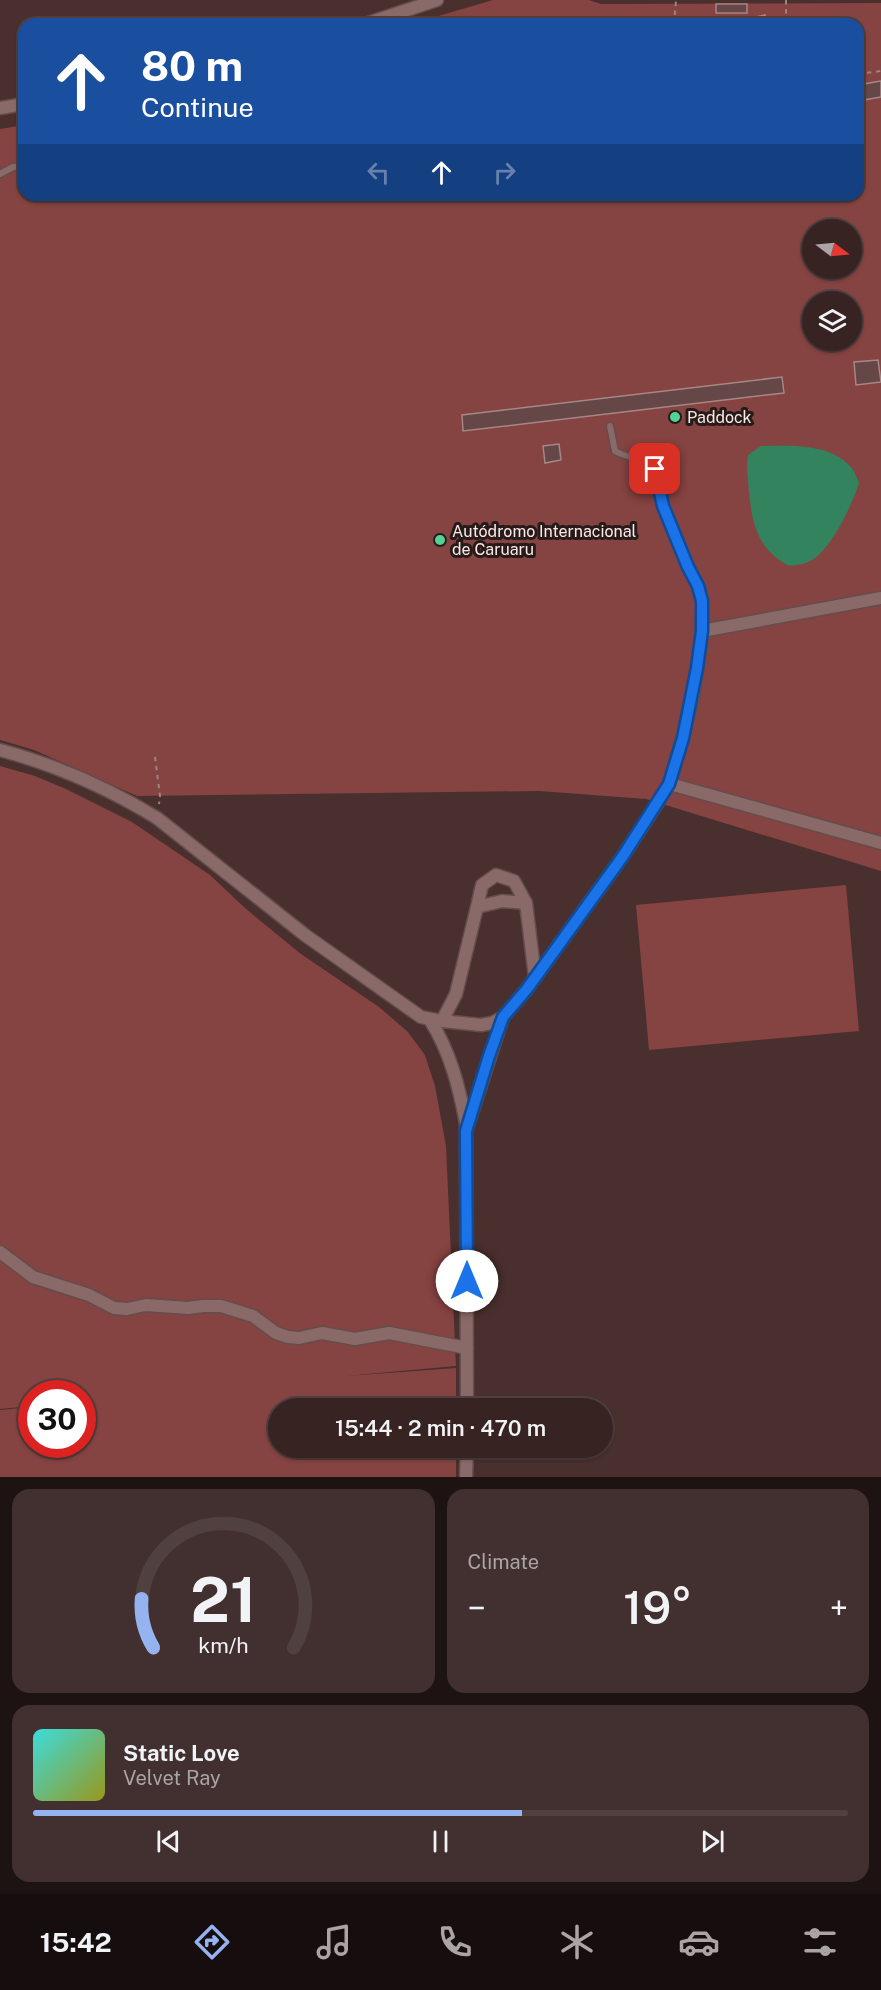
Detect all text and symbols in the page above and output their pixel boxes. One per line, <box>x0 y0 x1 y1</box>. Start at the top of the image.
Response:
text: 80 m <box>141 41 243 90</box>
icon: ahead <box>42 42 120 120</box>
text: Continue <box>141 91 254 123</box>
icon: left <box>362 156 395 189</box>
icon: ahead <box>425 156 458 189</box>
icon: right <box>488 156 521 189</box>
north arrow <box>802 219 862 279</box>
map controls <box>802 219 862 351</box>
button: layers <box>802 291 862 351</box>
place label: Paddock <box>687 408 752 427</box>
marker: Paddock <box>668 410 682 424</box>
pin <box>629 443 680 494</box>
icon: arrive <box>638 452 671 485</box>
place label: Autódromo Internacional de Caruaru <box>452 522 637 559</box>
marker: Autódromo Internacional de Caruaru <box>433 533 447 547</box>
position arrow <box>435 1249 499 1313</box>
speed limit sign: 30 <box>18 1380 96 1458</box>
text: 15:44 · 2 min · 470 m <box>335 1415 546 1441</box>
text: Climate <box>468 1550 539 1574</box>
text: 21 <box>190 1563 256 1636</box>
text: 19° <box>623 1581 692 1634</box>
text: − <box>468 1589 486 1627</box>
text: + <box>830 1589 848 1627</box>
text: km/h <box>198 1633 248 1658</box>
text: Static Love <box>123 1740 240 1766</box>
text: Velvet Ray <box>123 1766 221 1790</box>
icon: previous <box>152 1825 185 1858</box>
icon: pause <box>424 1825 457 1858</box>
icon: next <box>696 1825 729 1858</box>
icon: directions <box>191 1921 233 1963</box>
icon: music <box>313 1921 355 1963</box>
icon: phone <box>434 1921 476 1963</box>
icon: climate <box>556 1921 598 1963</box>
icon: car <box>678 1921 720 1963</box>
icon: filters <box>799 1921 841 1963</box>
text: 15:42 <box>40 1926 112 1958</box>

